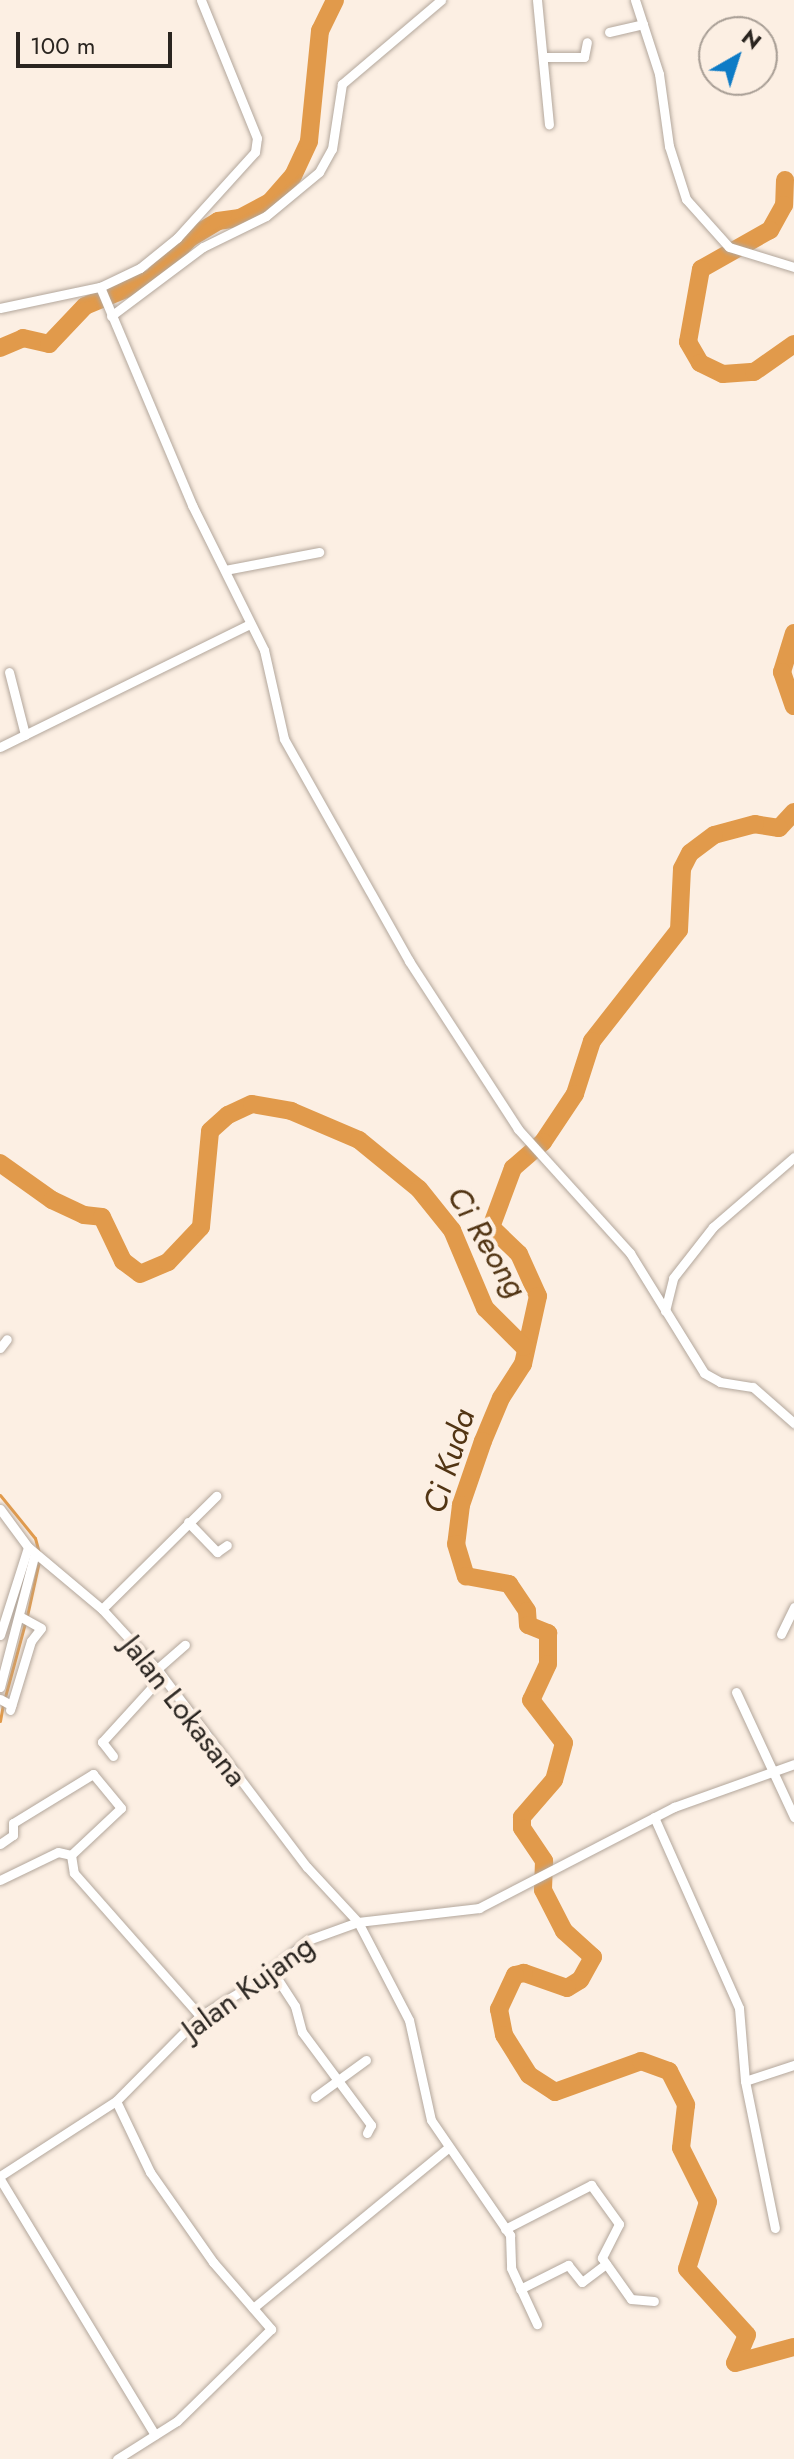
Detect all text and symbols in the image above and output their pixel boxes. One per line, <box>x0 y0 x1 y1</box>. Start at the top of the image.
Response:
scale bar <box>20 16 176 66</box>
north arrow <box>698 16 778 96</box>
text: N <box>735 21 769 57</box>
text: 100 m <box>30 28 96 63</box>
water label: Ci Reong <box>439 1179 535 1305</box>
water label: Ci Kuda <box>415 1404 483 1518</box>
street label: Jalan Lokasana <box>114 1628 254 1794</box>
street label: Jalan Kujang <box>175 1928 321 2048</box>

